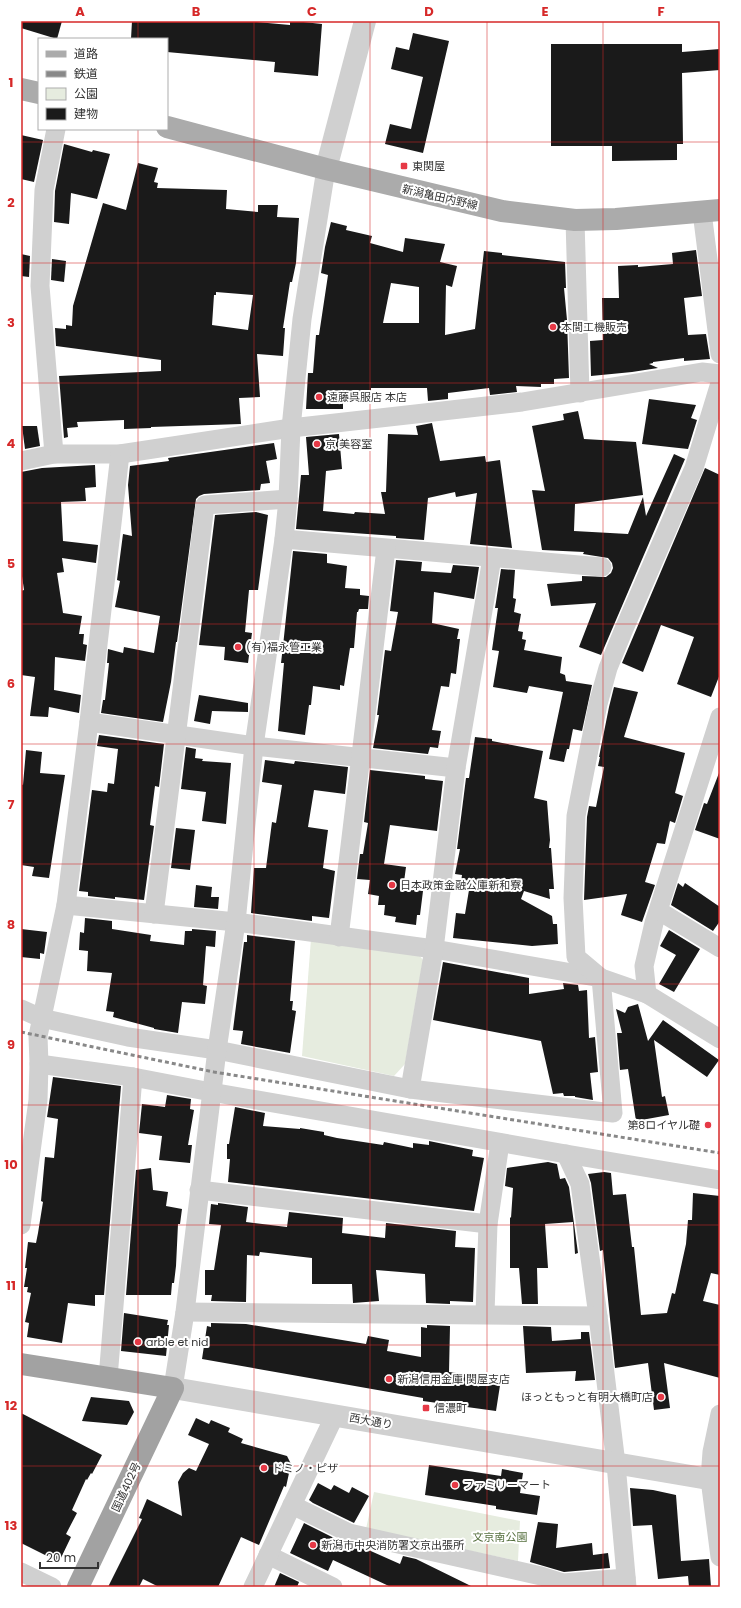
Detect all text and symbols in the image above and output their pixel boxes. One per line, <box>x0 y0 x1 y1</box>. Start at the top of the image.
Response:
text: A <box>75 2 85 21</box>
text: B <box>192 2 201 21</box>
text: C <box>307 2 317 21</box>
text: D <box>424 2 434 21</box>
text: E <box>541 2 549 21</box>
text: F <box>657 2 665 21</box>
legend <box>38 38 168 130</box>
text: 道路 <box>74 45 98 62</box>
text: 鉄道 <box>74 65 98 82</box>
text: 1 <box>9 73 13 92</box>
text: 公園 <box>74 85 98 102</box>
text: 建物 <box>74 105 98 122</box>
place label: 東関屋 <box>412 158 445 174</box>
marker: 東関屋 <box>399 161 409 171</box>
street label: 新潟亀田内野線 <box>401 181 479 213</box>
text: 2 <box>7 193 15 212</box>
text: 3 <box>7 313 15 332</box>
place label: 本間工機販売 <box>561 319 627 335</box>
marker: 本間工機販売 <box>548 322 558 332</box>
place label: 遠藤呉服店 本店 <box>327 389 407 405</box>
marker: 遠藤呉服店 本店 <box>314 392 324 402</box>
text: 4 <box>7 434 16 453</box>
place label: 京 美容室 <box>325 436 372 452</box>
marker: 京 美容室 <box>312 439 322 449</box>
text: 5 <box>7 554 15 573</box>
place label: (有)福永管工業 <box>246 639 322 655</box>
marker: (有)福永管工業 <box>233 642 243 652</box>
text: 6 <box>7 674 15 693</box>
text: 7 <box>8 795 15 814</box>
place label: 日本政策金融公庫新和寮 <box>400 877 521 893</box>
marker: 日本政策金融公庫新和寮 <box>387 880 397 890</box>
text: 8 <box>7 915 15 934</box>
text: 9 <box>7 1035 15 1054</box>
place label: 第8ロイヤル礎 <box>627 1117 700 1133</box>
marker: 第8ロイヤル礎 <box>703 1120 713 1130</box>
text: 10 <box>4 1155 18 1174</box>
text: 11 <box>6 1276 16 1295</box>
place label: arble et nid <box>146 1334 208 1350</box>
marker: arble et nid <box>133 1337 143 1347</box>
place label: 新潟信用金庫 関屋支店 <box>397 1371 510 1387</box>
marker: 新潟信用金庫 関屋支店 <box>384 1374 394 1384</box>
place label: ほっともっと有明大橋町店 <box>521 1389 653 1405</box>
marker: ほっともっと有明大橋町店 <box>656 1392 666 1402</box>
text: 12 <box>5 1396 18 1415</box>
place label: 信濃町 <box>434 1400 467 1416</box>
marker: 信濃町 <box>421 1403 431 1413</box>
street label: 西大通り <box>348 1409 394 1433</box>
street label: 国道402号 <box>108 1460 144 1514</box>
place label: ドミノ・ピザ <box>272 1460 338 1476</box>
marker: ドミノ・ピザ <box>259 1463 269 1473</box>
place label: ファミリーマート <box>463 1477 551 1493</box>
marker: ファミリーマート <box>450 1480 460 1490</box>
text: 13 <box>5 1516 18 1535</box>
park label: 文京南公園 <box>473 1529 528 1545</box>
place label: 新潟市中央消防署文京出張所 <box>321 1537 465 1553</box>
marker: 新潟市中央消防署文京出張所 <box>308 1540 318 1550</box>
scale bar <box>40 1544 98 1570</box>
text: 20 m <box>46 1549 76 1566</box>

